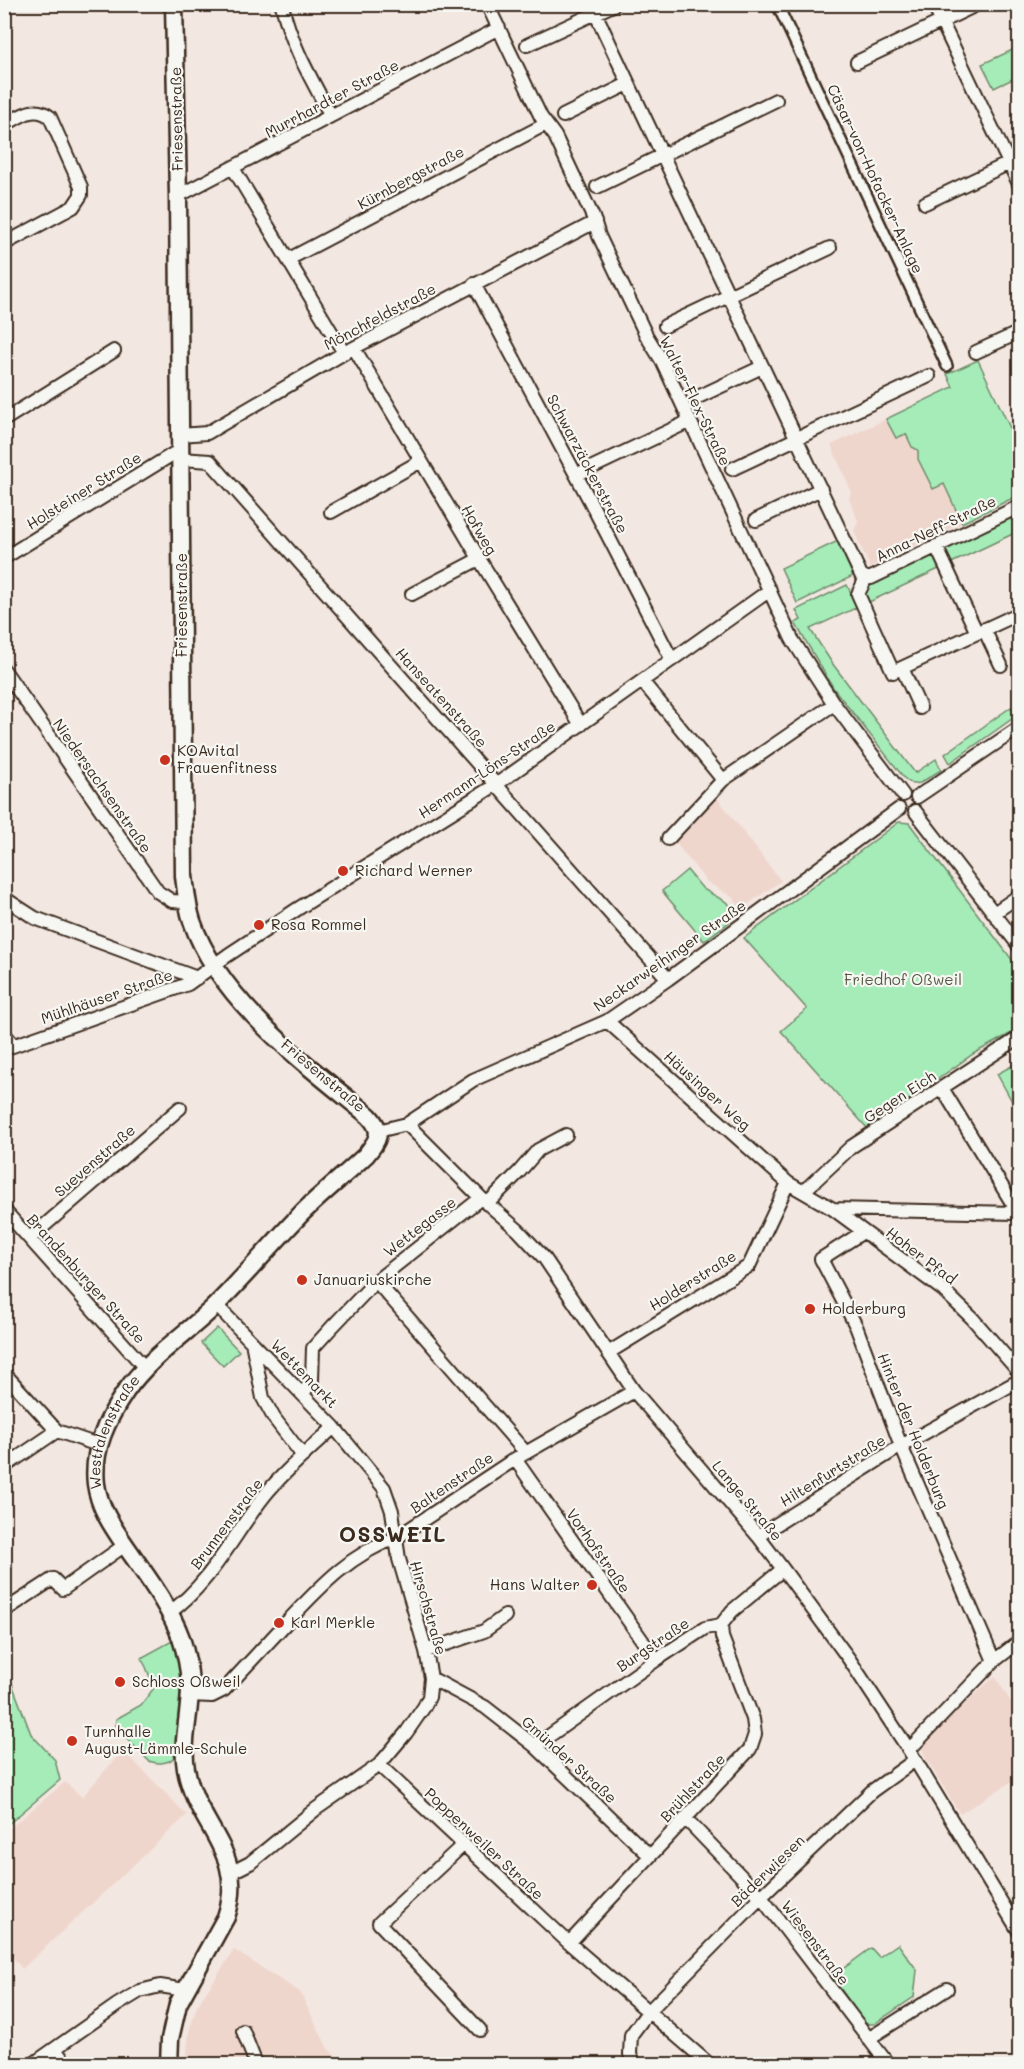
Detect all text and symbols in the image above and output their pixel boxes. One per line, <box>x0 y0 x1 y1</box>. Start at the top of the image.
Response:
street label: Murrhardter Straße <box>261 54 402 142</box>
street label: Friesenstraße <box>165 67 187 171</box>
street label: Cäsar-von-Hofacker-Anlage <box>823 81 929 276</box>
street label: Kürnbergstraße <box>354 141 467 214</box>
street label: Mönchfeldstraße <box>320 278 439 354</box>
street label: Walter-Flex-Straße <box>656 332 736 469</box>
street label: Schwarzäckerstraße <box>543 390 633 537</box>
street label: Holsteiner Straße <box>22 447 145 534</box>
street label: Anna-Neff-Straße <box>872 490 999 566</box>
street label: Hofweg <box>457 501 502 559</box>
street label: Friesenstraße <box>171 553 191 657</box>
street label: Hanseatenstraße <box>391 643 492 752</box>
street label: Niedersachsenstraße <box>49 714 157 857</box>
street label: Hermann-Löns-Straße <box>414 716 559 823</box>
place label: KOAvital Frauenfitness <box>177 740 277 777</box>
marker: KOAvital Frauenfitness <box>158 753 172 767</box>
place label: Richard Werner <box>355 860 473 880</box>
marker: Richard Werner <box>336 864 350 878</box>
street label: Neckarweihinger Straße <box>589 895 750 1016</box>
place label: Rosa Rommel <box>271 914 366 934</box>
marker: Rosa Rommel <box>252 918 266 932</box>
street label: Mühlhäuser Straße <box>38 964 175 1028</box>
park label: Friedhof Oßweil <box>844 969 962 989</box>
street label: Friesenstraße <box>277 1034 370 1116</box>
street label: Häusinger Weg <box>660 1046 755 1135</box>
street label: Gegen Eich <box>860 1065 939 1127</box>
street label: Suevenstraße <box>50 1120 139 1201</box>
street label: Wettegasse <box>379 1192 460 1261</box>
street label: Brandenburger Straße <box>23 1209 150 1347</box>
street label: Hoher Pfad <box>882 1222 961 1288</box>
street label: Holderstraße <box>645 1245 740 1315</box>
place label: Januariuskirche <box>314 1269 432 1289</box>
marker: Januariuskirche <box>295 1273 309 1287</box>
place label: Holderburg <box>822 1298 906 1318</box>
marker: Holderburg <box>803 1302 817 1316</box>
street label: Wettemarkt <box>267 1335 343 1412</box>
street label: Hinter der Holderburg <box>873 1350 955 1512</box>
street label: Westfalenstraße <box>84 1370 144 1490</box>
street label: Hiltenfurtstraße <box>776 1430 889 1511</box>
street label: Baltenstraße <box>406 1447 497 1517</box>
street label: Lange Straße <box>708 1456 787 1545</box>
street label: Brunnenstraße <box>185 1474 267 1573</box>
street label: Vorhofstraße <box>562 1504 635 1597</box>
district label: OSSWEIL <box>339 1520 447 1547</box>
street label: Hirschstraße <box>406 1558 452 1657</box>
place label: Hans Walter <box>490 1574 580 1594</box>
marker: Hans Walter <box>585 1578 599 1592</box>
place label: Karl Merkle <box>291 1612 375 1632</box>
street label: Burgstraße <box>612 1613 693 1676</box>
marker: Karl Merkle <box>272 1616 286 1630</box>
place label: Schloss Oßweil <box>132 1671 240 1691</box>
marker: Schloss Oßweil <box>113 1675 127 1689</box>
street label: Gmünder Straße <box>518 1711 621 1807</box>
place label: Turnhalle August-Lämmle-Schule <box>84 1721 247 1758</box>
marker: Turnhalle August-Lämmle-Schule <box>65 1734 79 1748</box>
street label: Brühlstraße <box>655 1749 729 1826</box>
street label: Poppenweiler Straße <box>421 1783 548 1904</box>
street label: Bäderwiesen <box>726 1830 809 1911</box>
street label: Wiesenstraße <box>777 1896 854 1989</box>

